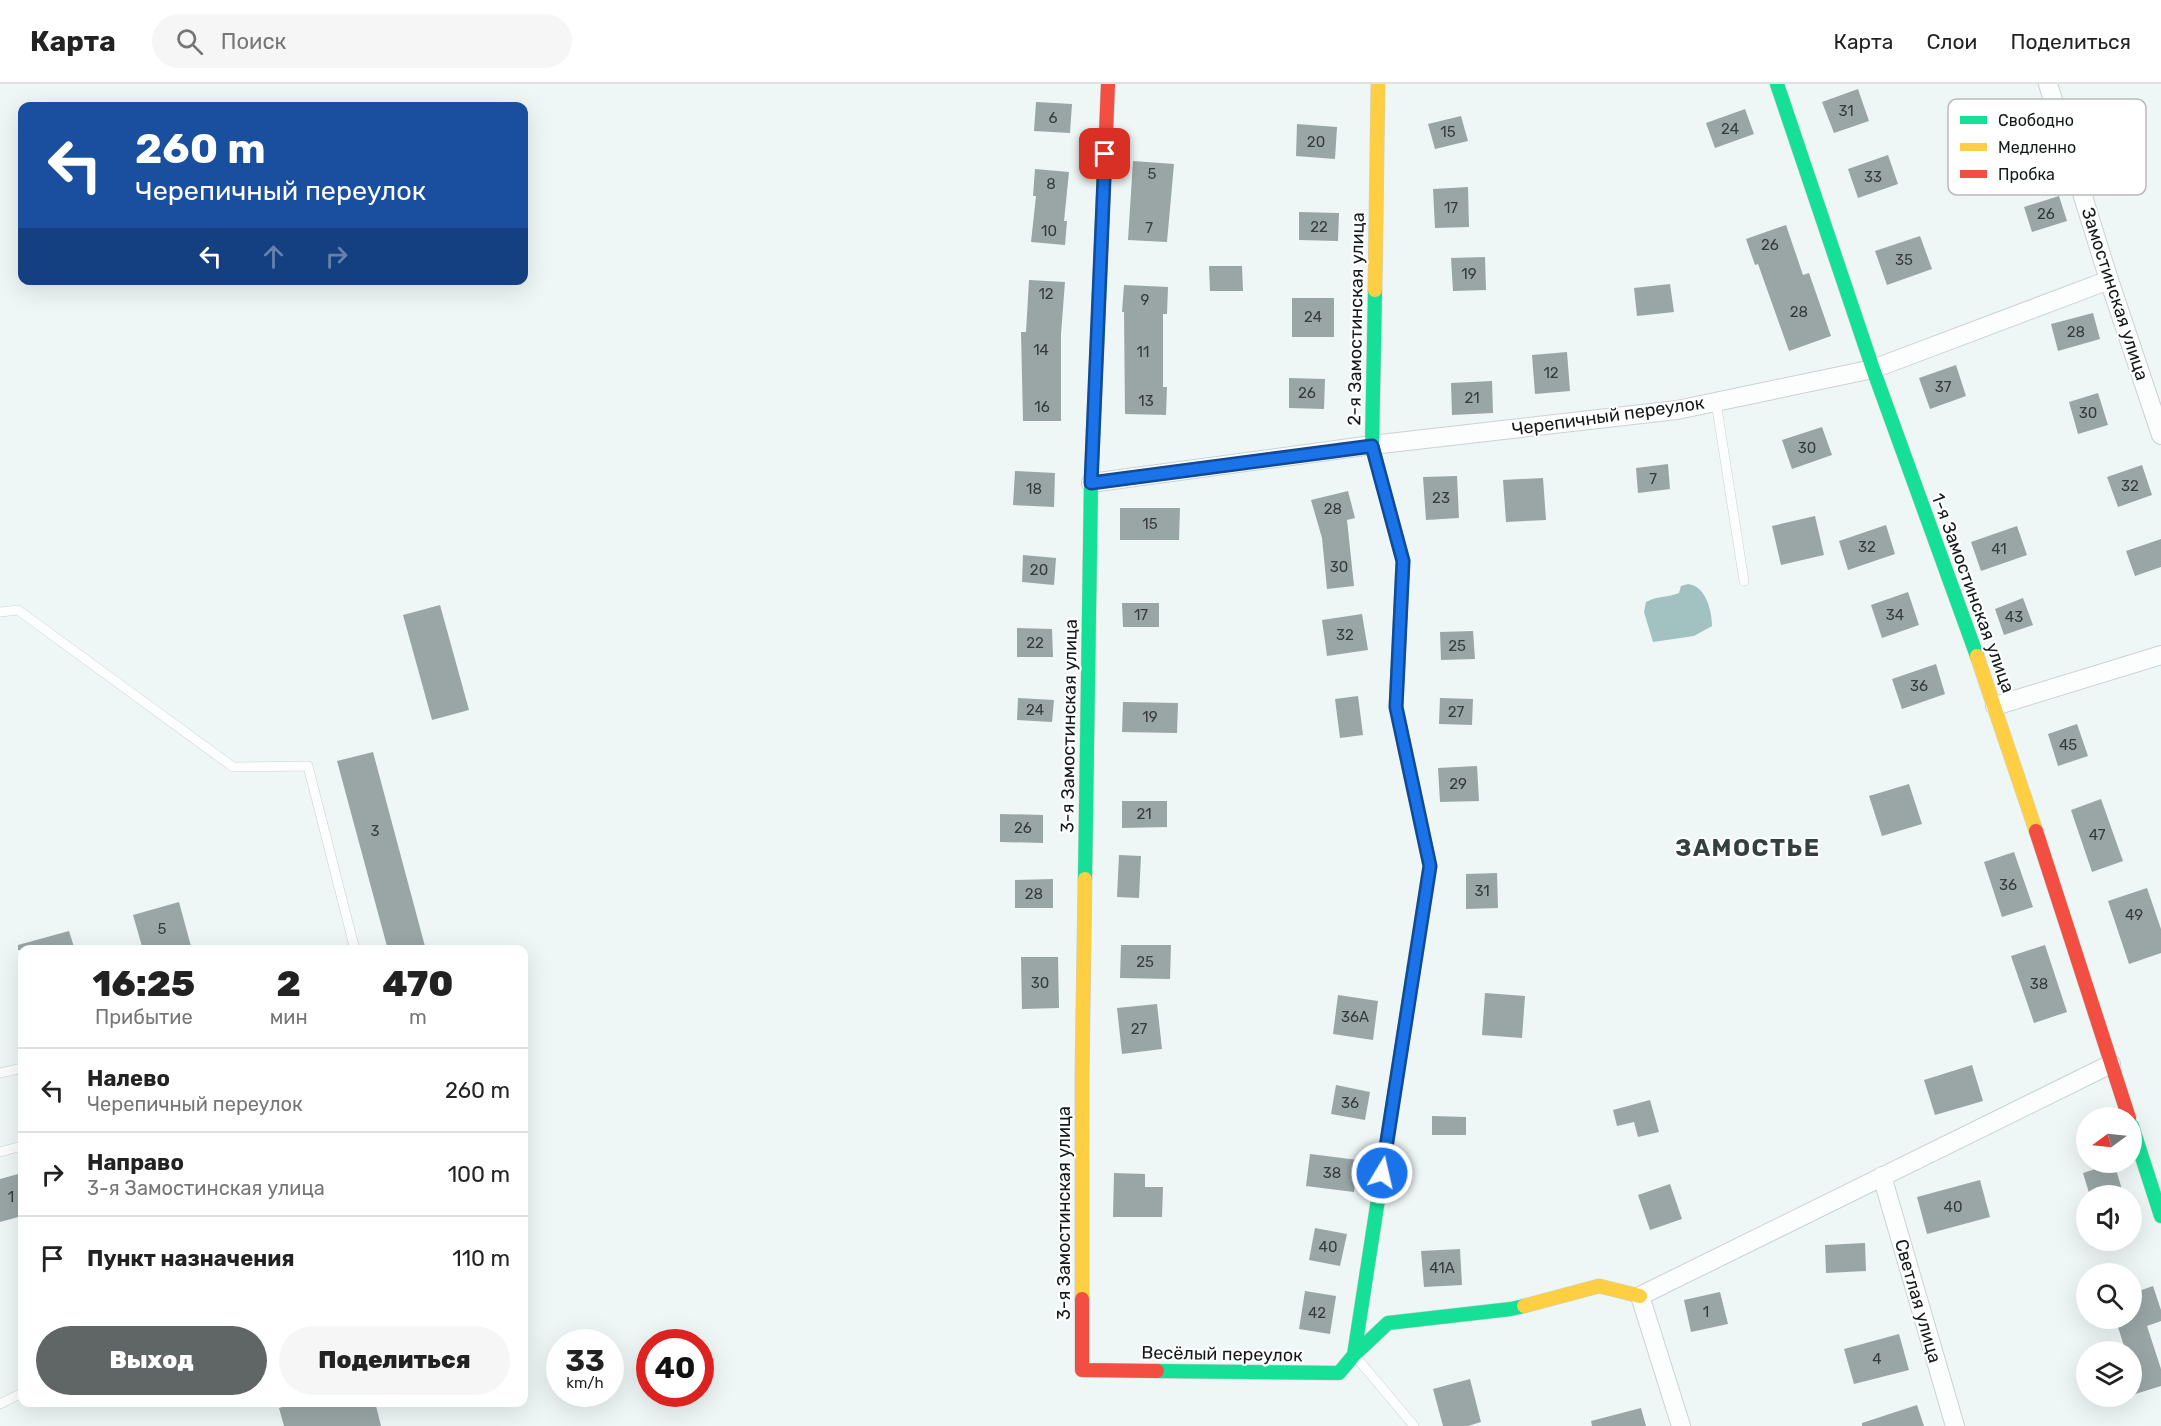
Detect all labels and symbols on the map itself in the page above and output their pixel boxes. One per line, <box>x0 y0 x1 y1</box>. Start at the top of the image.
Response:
legend <box>1948 99 2146 195</box>
house number: 31 <box>1838 102 1854 120</box>
house number: 6 <box>1048 109 1058 127</box>
text: Свободно <box>1998 111 2074 130</box>
house number: 24 <box>1721 120 1739 138</box>
house number: 15 <box>1440 123 1456 141</box>
pin <box>1079 128 1130 179</box>
house number: 20 <box>1307 133 1325 151</box>
text: Медленно <box>1998 138 2076 157</box>
house number: 5 <box>1148 165 1157 183</box>
text: Пробка <box>1998 165 2055 184</box>
house number: 33 <box>1864 168 1882 186</box>
house number: 8 <box>1046 175 1056 193</box>
house number: 17 <box>1444 199 1458 217</box>
house number: 26 <box>2037 205 2055 223</box>
street label: Замостинская улица <box>2077 205 2153 383</box>
street label: 2-я Замостинская улица <box>1343 212 1369 426</box>
house number: 22 <box>1310 218 1328 236</box>
house number: 7 <box>1145 219 1153 237</box>
house number: 10 <box>1041 222 1057 240</box>
house number: 26 <box>1761 236 1779 254</box>
house number: 35 <box>1895 251 1913 269</box>
house number: 19 <box>1461 265 1477 283</box>
house number: 12 <box>1038 285 1054 303</box>
house number: 9 <box>1141 291 1150 309</box>
house number: 28 <box>1790 303 1808 321</box>
house number: 24 <box>1304 308 1322 326</box>
house number: 28 <box>2067 323 2085 341</box>
house number: 14 <box>1033 341 1049 359</box>
house number: 11 <box>1137 343 1149 361</box>
house number: 12 <box>1543 364 1559 382</box>
house number: 37 <box>1935 378 1952 396</box>
house number: 26 <box>1298 384 1316 402</box>
house number: 21 <box>1464 389 1480 407</box>
house number: 13 <box>1138 392 1154 410</box>
street label: Черепичный переулок <box>1510 392 1706 440</box>
house number: 16 <box>1034 398 1050 416</box>
house number: 30 <box>2079 404 2097 422</box>
house number: 30 <box>1798 439 1816 457</box>
house number: 7 <box>1649 470 1657 488</box>
house number: 32 <box>2121 477 2139 495</box>
house number: 18 <box>1026 480 1042 498</box>
house number: 23 <box>1432 489 1450 507</box>
street label: 1-я Замостинская улица <box>1927 490 2019 696</box>
house number: 28 <box>1324 500 1342 518</box>
house number: 15 <box>1142 515 1158 533</box>
house number: 32 <box>1858 538 1876 556</box>
house number: 41 <box>1991 540 2007 558</box>
house number: 30 <box>1330 558 1348 576</box>
house number: 20 <box>1030 561 1048 579</box>
house number: 17 <box>1134 606 1148 624</box>
house number: 34 <box>1886 606 1904 624</box>
house number: 43 <box>2005 608 2023 626</box>
street label: 3-я Замостинская улица <box>1056 619 1082 833</box>
house number: 32 <box>1336 626 1354 644</box>
house number: 22 <box>1026 634 1044 652</box>
house number: 25 <box>1448 637 1466 655</box>
house number: 36 <box>1910 677 1928 695</box>
house number: 24 <box>1026 701 1044 719</box>
house number: 27 <box>1448 703 1465 721</box>
house number: 19 <box>1142 708 1158 726</box>
house number: 45 <box>2059 736 2077 754</box>
house number: 29 <box>1449 775 1467 793</box>
house number: 21 <box>1136 805 1152 823</box>
house number: 26 <box>1014 819 1032 837</box>
house number: 3 <box>370 822 380 840</box>
house number: 47 <box>2089 826 2106 844</box>
district label: ЗАМОСТЬЕ <box>1675 834 1821 862</box>
house number: 36 <box>1999 876 2017 894</box>
house number: 31 <box>1474 882 1490 900</box>
house number: 28 <box>1025 885 1043 903</box>
house number: 49 <box>2125 906 2143 924</box>
house number: 5 <box>158 920 167 938</box>
house number: 25 <box>1136 953 1154 971</box>
house number: 30 <box>1031 974 1049 992</box>
house number: 38 <box>2030 975 2048 993</box>
house number: 36А <box>1341 1008 1369 1026</box>
house number: 27 <box>1131 1020 1148 1038</box>
house number: 36 <box>1341 1094 1359 1112</box>
street label: 3-я Замостинская улица <box>1053 1106 1075 1320</box>
north arrow <box>2076 1107 2142 1173</box>
position arrow <box>1350 1141 1414 1205</box>
house number: 38 <box>1323 1164 1341 1182</box>
house number: 1 <box>8 1188 14 1206</box>
house number: 40 <box>1944 1198 1962 1216</box>
street label: Светлая улица <box>1890 1237 1946 1365</box>
house number: 40 <box>1319 1238 1337 1256</box>
house number: 41А <box>1429 1259 1455 1277</box>
house number: 1 <box>1703 1303 1709 1321</box>
house number: 42 <box>1308 1304 1326 1322</box>
speed limit sign: 40 <box>636 1329 714 1407</box>
street label: Весёлый переулок <box>1141 1342 1303 1366</box>
house number: 4 <box>1872 1350 1882 1368</box>

